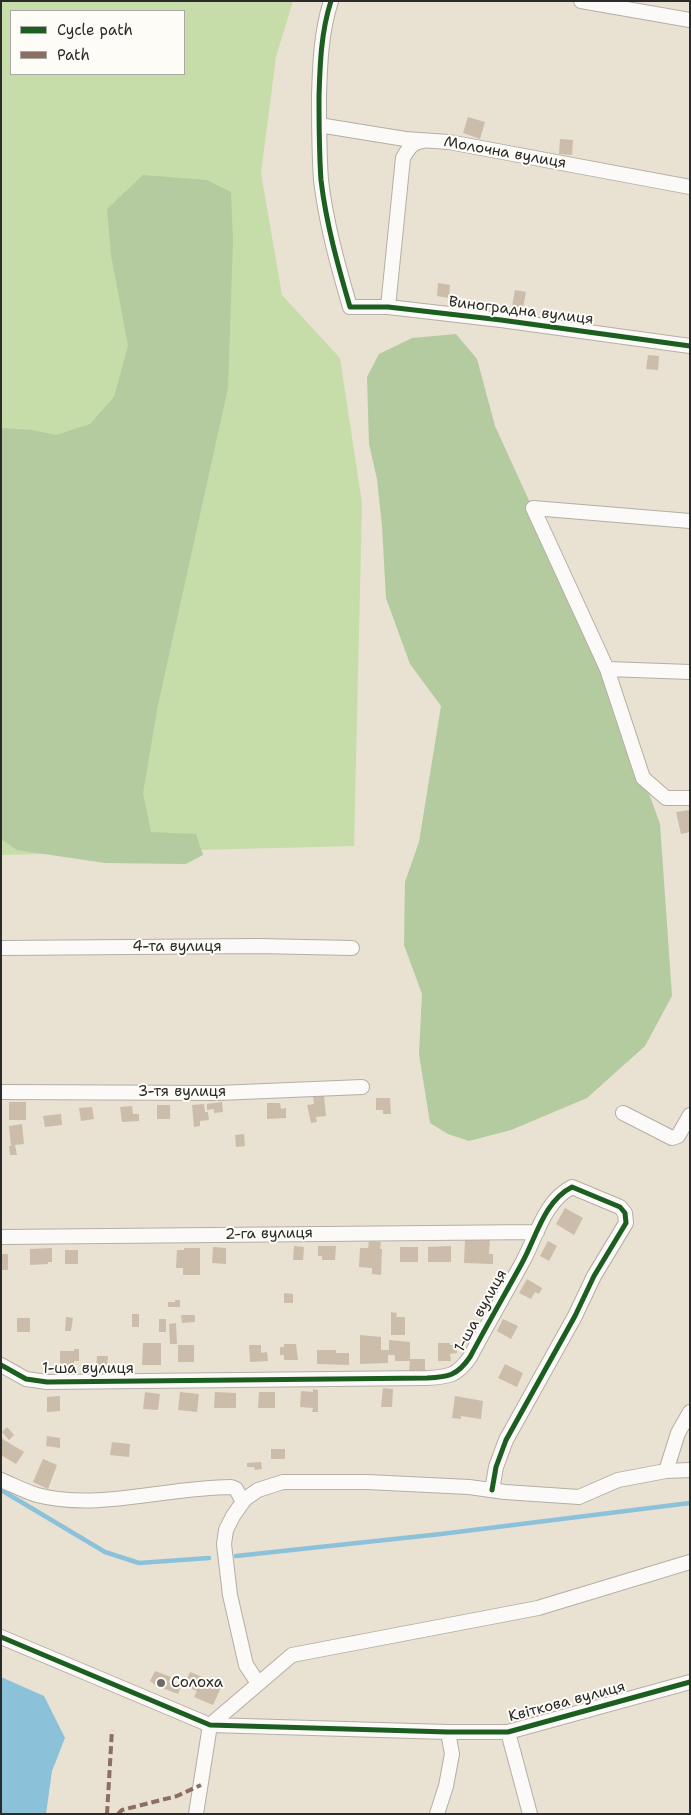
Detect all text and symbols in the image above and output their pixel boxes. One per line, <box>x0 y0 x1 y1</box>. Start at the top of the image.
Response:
legend <box>10 10 185 75</box>
text: Cycle path <box>57 20 133 40</box>
text: Path <box>57 45 90 65</box>
street label: Молочна вулиця <box>442 133 568 173</box>
street label: Виноградна вулиця <box>448 293 594 329</box>
street label: 4-та вулиця <box>132 938 222 956</box>
street label: 3-тя вулиця <box>138 1083 226 1101</box>
street label: 2-га вулиця <box>225 1224 313 1244</box>
street label: 1-ша вулиця <box>451 1266 511 1356</box>
street label: 1-ша вулиця <box>42 1360 134 1378</box>
place label: Солоха <box>171 1674 223 1692</box>
marker: Солоха <box>155 1677 167 1689</box>
street label: Квіткова вулиця <box>507 1678 627 1726</box>

